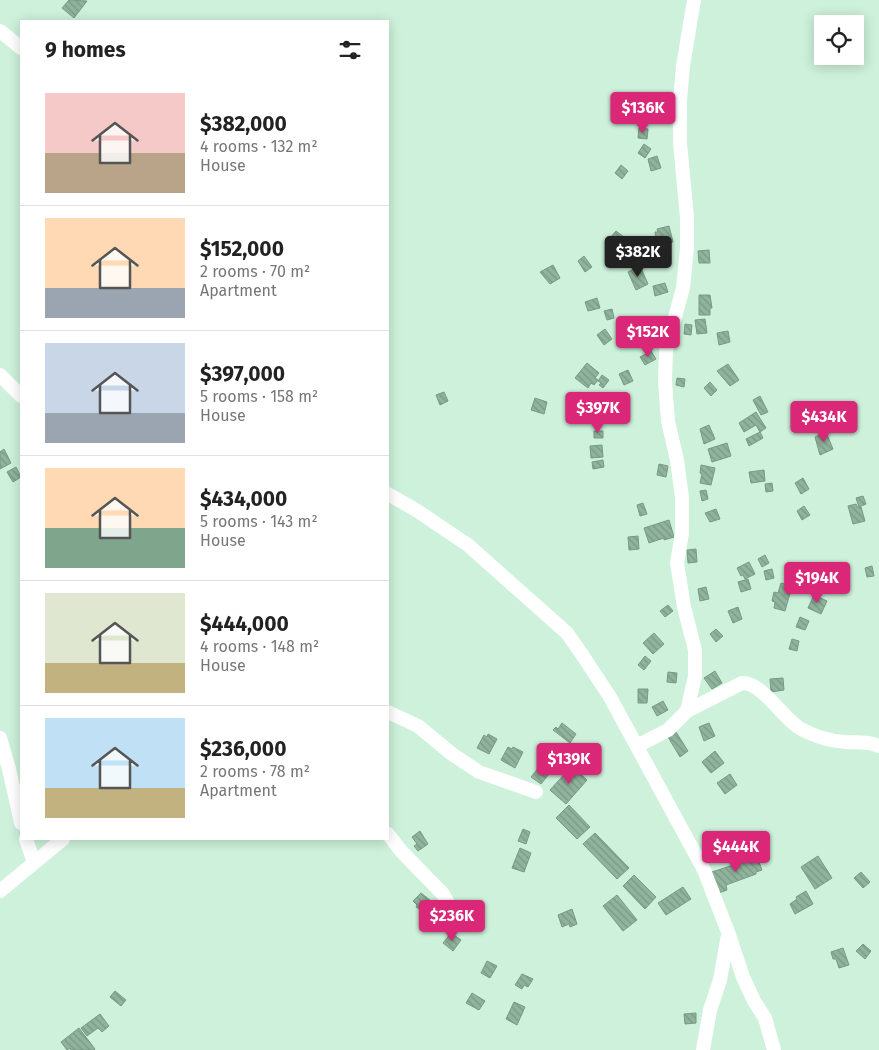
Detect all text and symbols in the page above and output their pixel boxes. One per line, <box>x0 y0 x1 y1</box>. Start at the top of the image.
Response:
map controls <box>814 15 864 65</box>
button: locate <box>814 15 864 65</box>
icon: filters <box>336 36 364 64</box>
text: 9 homes <box>45 37 126 63</box>
pin: $136K <box>608 92 678 134</box>
text: $136K <box>621 98 665 117</box>
text: $382,000 <box>200 111 287 137</box>
icon: home <box>85 113 145 173</box>
text: 4 rooms · 132 m² <box>200 137 318 156</box>
text: House <box>200 156 246 175</box>
text: $152,000 <box>200 236 284 262</box>
pin: $382K <box>603 236 673 278</box>
icon: home <box>85 238 145 298</box>
text: $382K <box>616 242 660 261</box>
text: 2 rooms · 70 m² <box>200 262 310 281</box>
text: Apartment <box>200 281 277 300</box>
pin: $152K <box>613 316 683 358</box>
text: $152K <box>627 322 669 341</box>
text: $397,000 <box>200 361 285 387</box>
icon: home <box>85 363 145 423</box>
text: 5 rooms · 158 m² <box>200 387 318 406</box>
pin: $397K <box>563 392 633 434</box>
text: $397K <box>576 398 620 417</box>
pin: $434K <box>789 400 859 443</box>
text: House <box>200 406 246 425</box>
text: $434K <box>801 407 847 426</box>
text: $434,000 <box>200 486 287 512</box>
icon: home <box>85 488 145 548</box>
text: 5 rooms · 143 m² <box>200 512 318 531</box>
text: House <box>200 531 246 550</box>
pin: $194K <box>782 562 852 604</box>
text: $194K <box>795 568 839 587</box>
text: $444,000 <box>200 611 289 637</box>
icon: home <box>85 613 145 673</box>
text: 4 rooms · 148 m² <box>200 637 319 656</box>
text: House <box>200 656 246 675</box>
text: $236,000 <box>200 736 286 762</box>
icon: home <box>85 738 145 798</box>
pin: $139K <box>534 742 604 785</box>
text: $139K <box>548 749 590 768</box>
text: 2 rooms · 78 m² <box>200 762 310 781</box>
text: Apartment <box>200 781 277 800</box>
pin: $444K <box>701 830 771 873</box>
text: $444K <box>713 837 759 856</box>
pin: $236K <box>417 900 487 942</box>
text: $236K <box>430 906 474 925</box>

